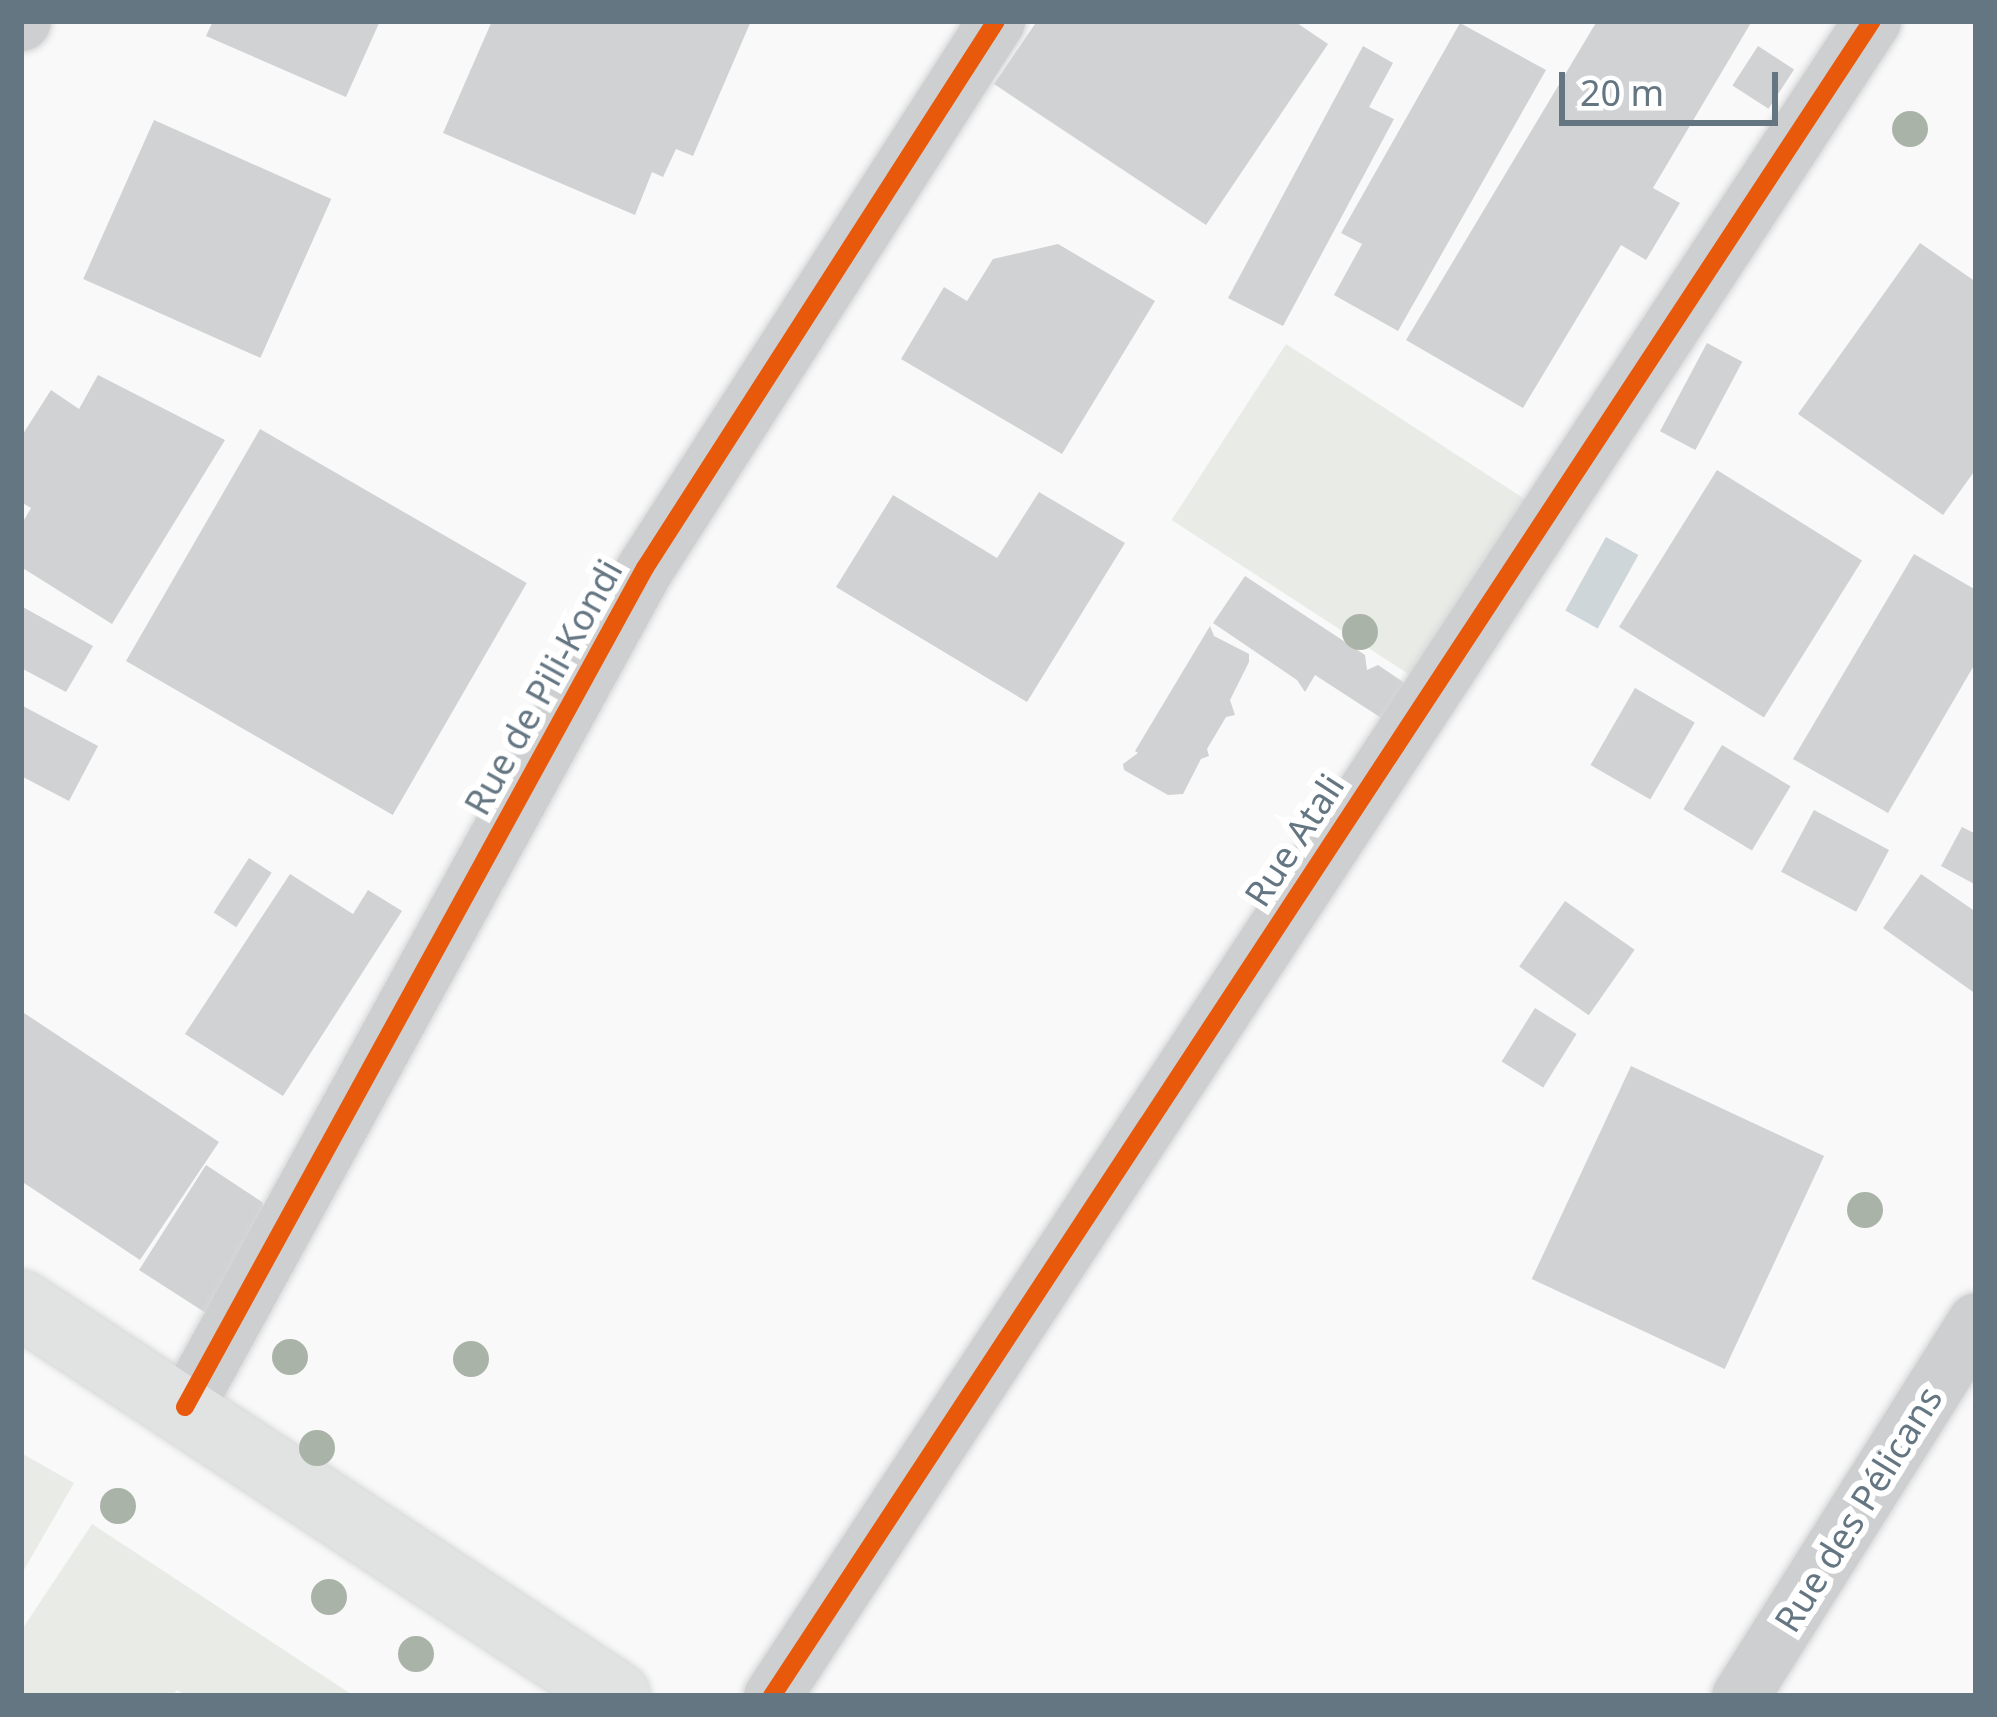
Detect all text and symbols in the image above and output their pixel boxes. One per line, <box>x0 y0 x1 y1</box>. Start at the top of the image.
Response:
scale bar <box>1565 48 1784 122</box>
text: 20 m <box>1580 68 1664 117</box>
street label: Rue de Pili-Kondi <box>455 552 631 822</box>
street label: Rue Atali <box>1235 766 1353 914</box>
street label: Rue des Pélicans <box>1765 1378 1951 1640</box>

